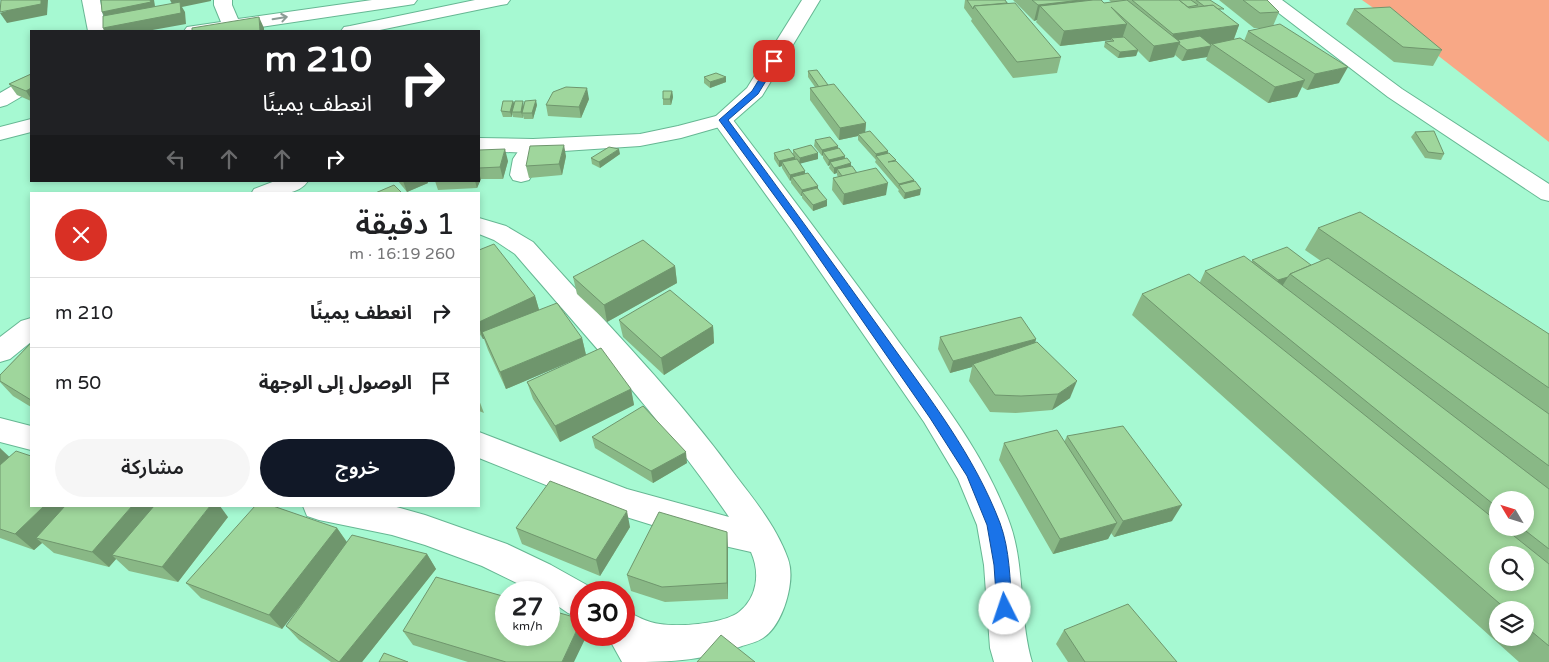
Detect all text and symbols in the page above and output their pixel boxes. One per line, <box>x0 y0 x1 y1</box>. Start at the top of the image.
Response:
one-way arrow <box>272 13 288 23</box>
text: 210 m <box>265 39 372 81</box>
pin <box>753 40 795 82</box>
icon: arrive <box>760 47 788 75</box>
icon: right <box>390 50 455 115</box>
text: انعطف يمينًا <box>262 91 372 117</box>
icon: left <box>162 145 190 173</box>
icon: ahead <box>215 145 243 173</box>
icon: ahead <box>268 145 296 173</box>
icon: right <box>321 145 349 173</box>
text: 1 دقيقة <box>356 206 455 243</box>
button: close <box>55 209 107 261</box>
text: 260 m · 16:19 <box>349 244 455 264</box>
icon: right <box>427 299 455 327</box>
text: 210 m <box>55 302 113 324</box>
text: انعطف يمينًا <box>310 302 412 324</box>
icon: arrive <box>427 369 455 397</box>
text: 50 m <box>55 372 101 394</box>
text: الوصول إلى الوجهة <box>259 372 412 394</box>
button: مشاركة <box>55 439 250 497</box>
button: خروج <box>260 439 455 497</box>
north arrow <box>1489 491 1534 536</box>
map controls <box>1489 491 1534 646</box>
button: search <box>1489 546 1534 591</box>
speed limit sign: 30 <box>570 581 635 646</box>
position arrow <box>978 582 1030 634</box>
text: 27 <box>512 592 543 622</box>
button: layers <box>1489 601 1534 646</box>
text: km/h <box>512 619 543 633</box>

